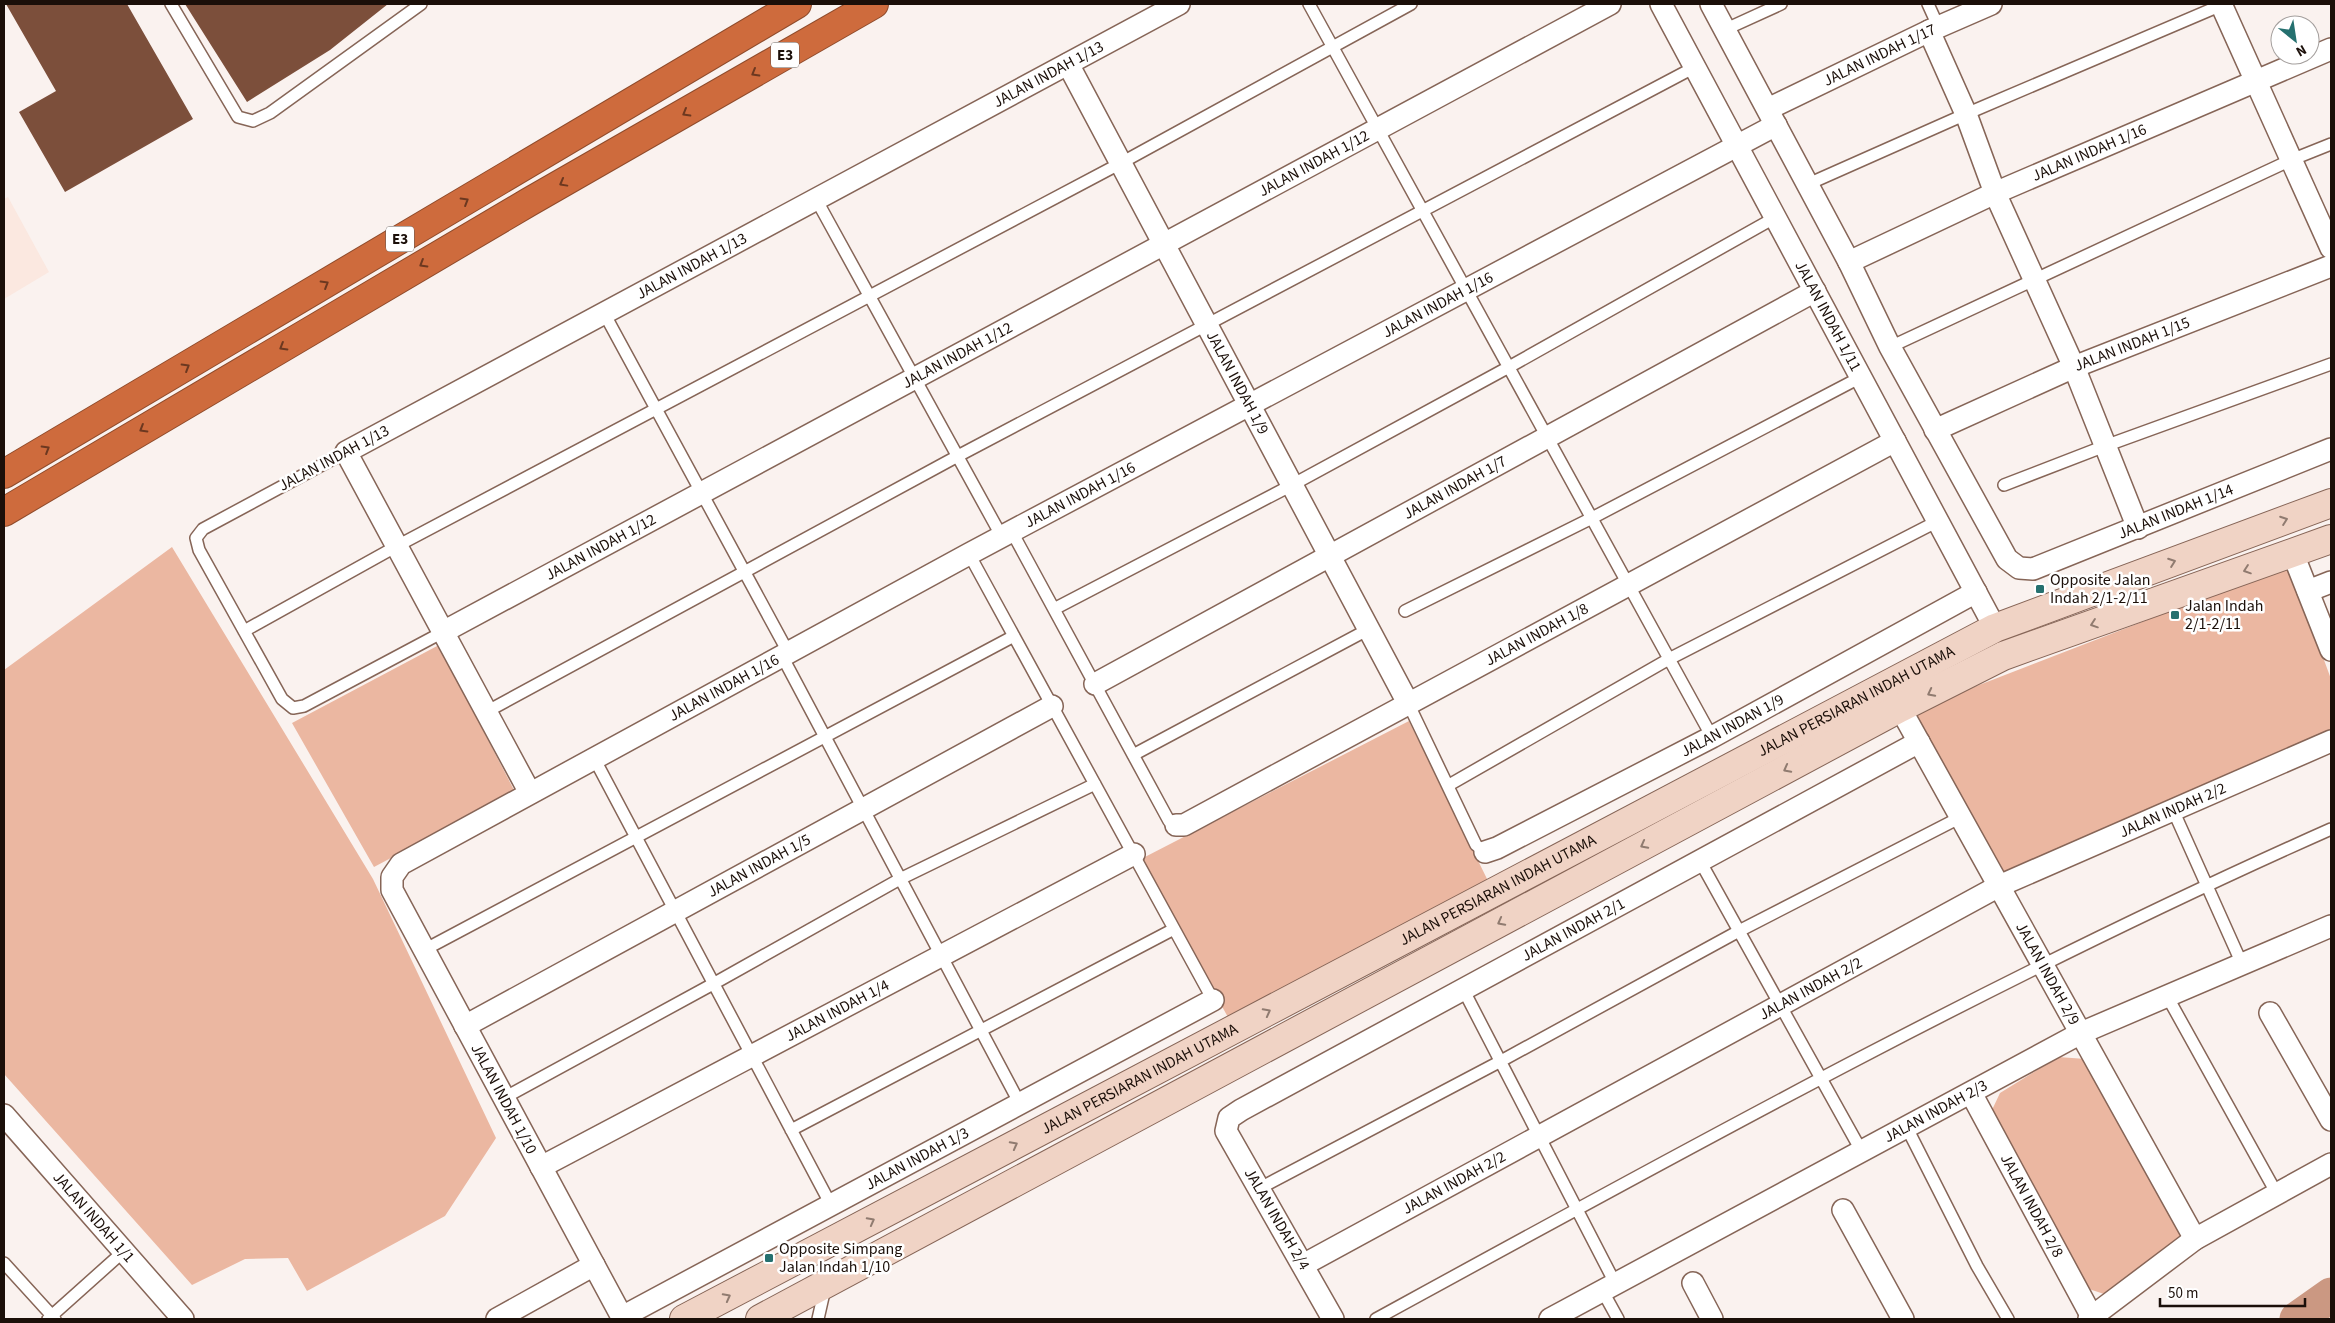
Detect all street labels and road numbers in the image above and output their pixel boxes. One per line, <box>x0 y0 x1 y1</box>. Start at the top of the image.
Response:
street label: JALAN INDAH 1/17 <box>1820 18 1939 92</box>
street label: JALAN INDAH 1/13 <box>989 36 1108 113</box>
road number: E3 <box>771 42 799 68</box>
street label: JALAN INDAH 1/16 <box>2029 118 2150 187</box>
street label: JALAN INDAH 1/12 <box>1255 125 1373 202</box>
road number: E3 <box>386 226 414 252</box>
street label: JALAN INDAH 1/13 <box>633 227 751 305</box>
street label: JALAN INDAH 1/11 <box>1789 257 1867 375</box>
street label: JALAN INDAH 1/16 <box>1378 266 1497 343</box>
street label: JALAN INDAH 1/15 <box>2071 312 2193 377</box>
street label: JALAN INDAH 1/12 <box>898 317 1016 394</box>
street label: JALAN INDAH 1/9 <box>1201 327 1274 438</box>
street label: JALAN INDAH 1/13 <box>275 420 393 496</box>
street label: JALAN INDAH 1/7 <box>1399 450 1510 525</box>
street label: JALAN INDAH 1/16 <box>1021 456 1139 533</box>
street label: JALAN INDAH 1/14 <box>2115 478 2237 545</box>
street label: JALAN INDAH 1/12 <box>541 508 660 586</box>
street label: JALAN INDAH 1/8 <box>1481 598 1593 671</box>
street label: JALAN PERSIARAN INDAH UTAMA <box>1754 640 1959 762</box>
street label: JALAN INDAH 1/16 <box>665 649 783 727</box>
street label: JALAN INDAN 1/9 <box>1677 689 1788 762</box>
street label: JALAN INDAH 2/2 <box>2116 777 2230 843</box>
street label: JALAN INDAH 1/5 <box>704 829 815 903</box>
street label: JALAN PERSIARAN INDAH UTAMA <box>1396 829 1600 951</box>
street label: JALAN INDAH 2/1 <box>1518 893 1629 967</box>
street label: JALAN INDAH 2/9 <box>2010 918 2085 1029</box>
street label: JALAN INDAH 2/2 <box>1755 951 1866 1026</box>
street label: JALAN INDAH 1/4 <box>781 974 893 1047</box>
street label: JALAN PERSIARAN INDAH UTAMA <box>1037 1018 1242 1140</box>
street label: JALAN INDAH 1/10 <box>466 1040 542 1158</box>
street label: JALAN INDAH 2/3 <box>1880 1074 1991 1148</box>
street label: JALAN INDAH 1/3 <box>862 1122 973 1195</box>
street label: JALAN INDAH 2/2 <box>1398 1146 1510 1220</box>
street label: JALAN INDAH 2/8 <box>1995 1150 2069 1261</box>
street label: JALAN INDAH 2/4 <box>1239 1164 1315 1274</box>
street label: JALAN INDAH 1/1 <box>48 1167 140 1268</box>

